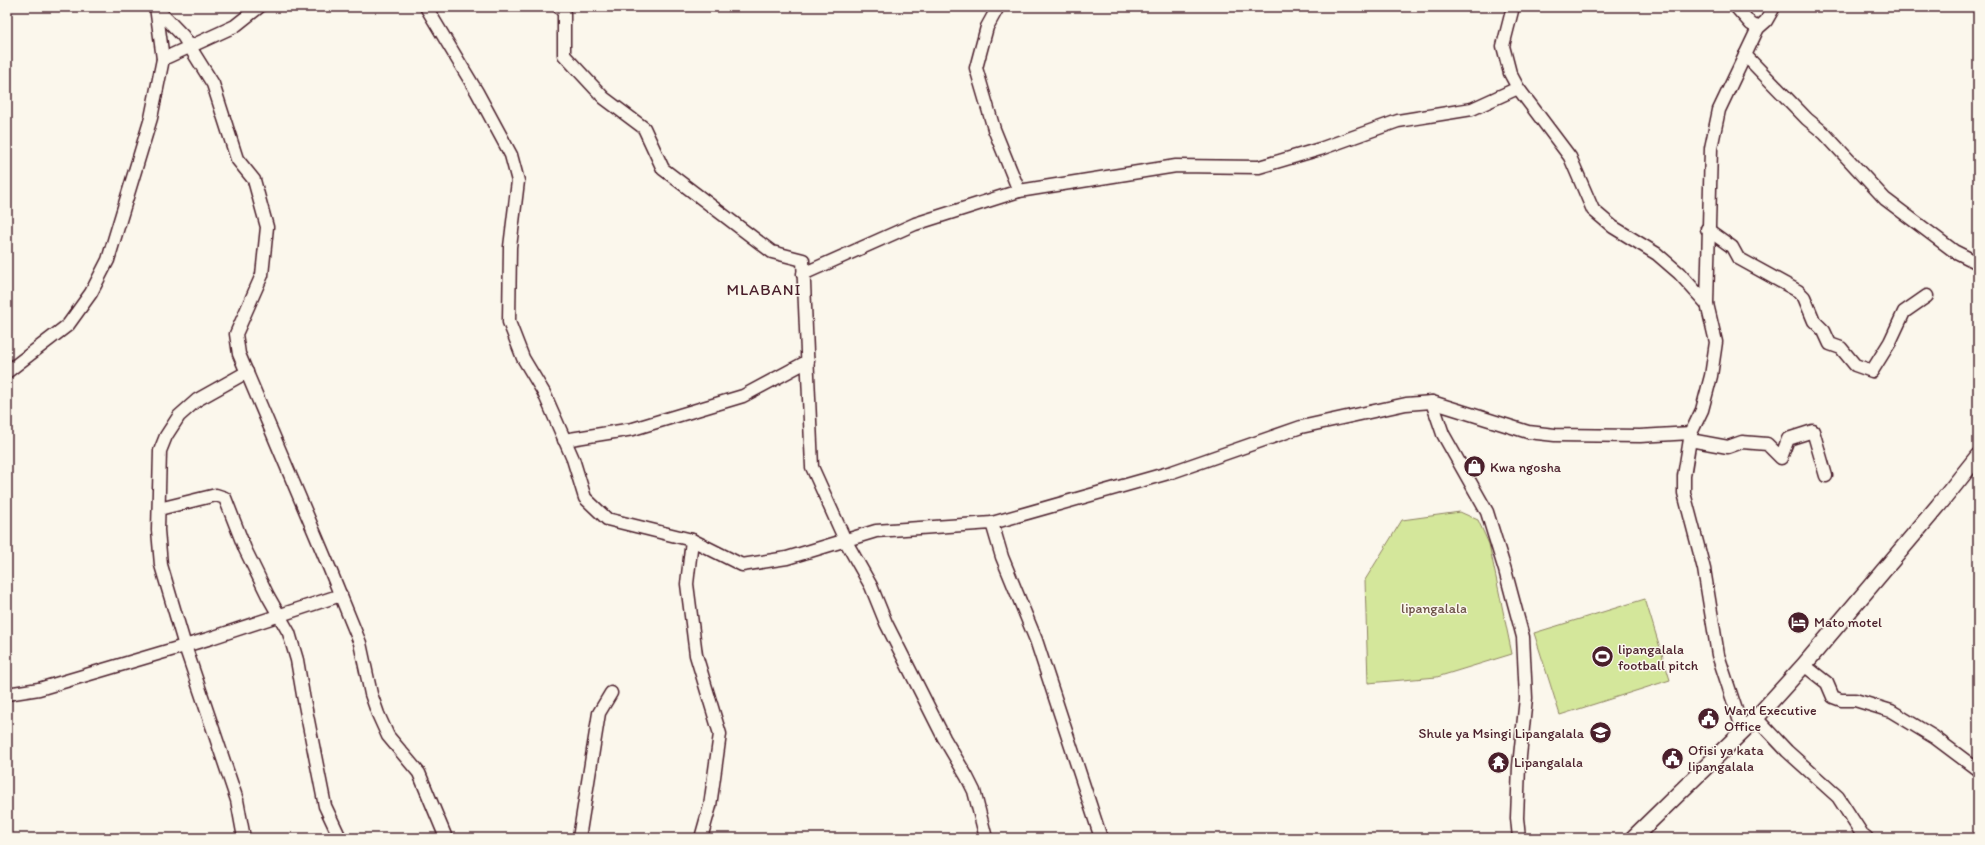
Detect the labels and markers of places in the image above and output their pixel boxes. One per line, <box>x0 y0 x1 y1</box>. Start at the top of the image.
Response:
shop icon: Kwa ngosha <box>1462 454 1488 480</box>
place label: Kwa ngosha <box>1490 459 1562 476</box>
hotel icon: Mato motel <box>1785 609 1811 635</box>
place label: Mato motel <box>1814 614 1882 631</box>
place label: lipangalala football pitch <box>1618 641 1699 674</box>
sports icon: lipangalala football pitch <box>1589 644 1615 670</box>
place label: Ward Executive Office <box>1724 702 1817 735</box>
public building icon: Ward Executive Office <box>1696 705 1722 731</box>
school or university icon: Shule ya Msingi Lipangalala <box>1587 720 1613 746</box>
place label: Shule ya Msingi Lipangalala <box>1419 725 1585 742</box>
place label: Ofisi ya kata lipangalala <box>1688 742 1764 775</box>
public building icon: Ofisi ya kata lipangalala <box>1659 745 1685 771</box>
temple icon: Lipangalala <box>1485 749 1511 775</box>
place label: Lipangalala <box>1514 754 1583 771</box>

